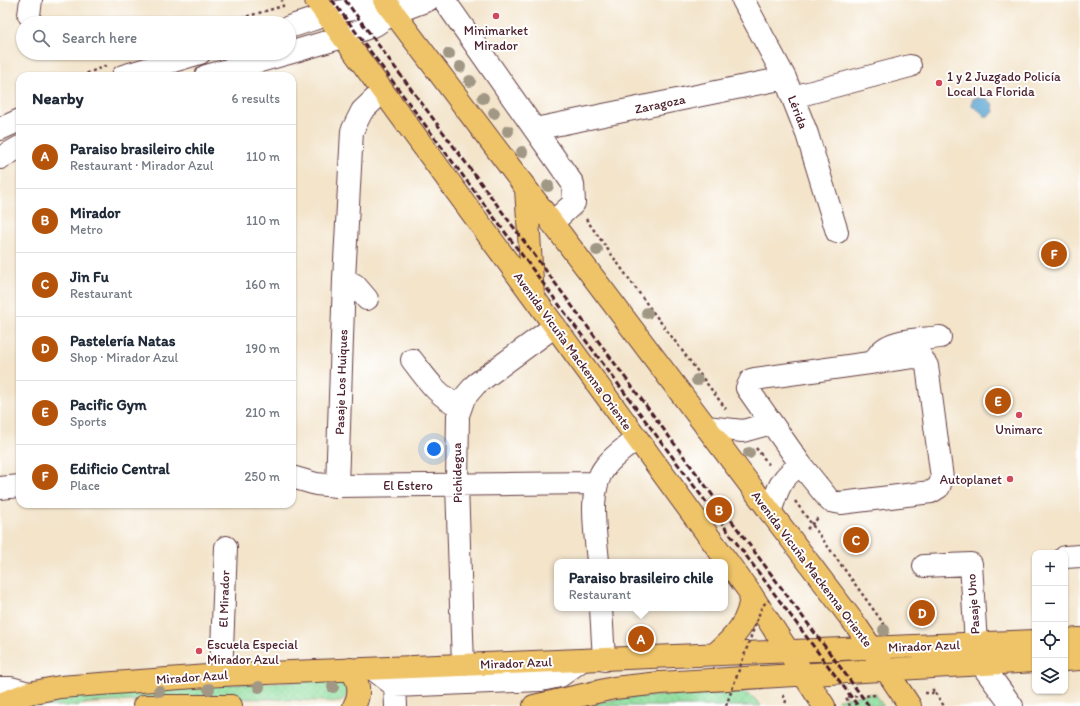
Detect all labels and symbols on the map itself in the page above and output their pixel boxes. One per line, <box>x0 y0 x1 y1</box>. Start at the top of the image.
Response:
marker: Minimarket Mirador <box>491 11 501 21</box>
place label: Minimarket Mirador <box>464 23 528 53</box>
place label: 1 y 2 Juzgado Policía Local La Florida <box>947 69 1061 99</box>
marker: 1 y 2 Juzgado Policía Local La Florida <box>934 78 944 88</box>
street label: Zaragoza <box>633 91 687 117</box>
street label: Lérida <box>785 93 811 131</box>
pin: F <box>1041 239 1067 269</box>
street label: Avenida Vicuña Mackenna Oriente <box>511 269 635 433</box>
street label: Pasaje Los Huiques <box>332 329 350 435</box>
pin: E <box>985 386 1011 416</box>
marker: Unimarc <box>1014 410 1024 420</box>
place label: Unimarc <box>995 422 1043 437</box>
your location <box>424 439 444 459</box>
street label: Pichidegua <box>449 442 465 503</box>
place label: Autoplanet <box>940 472 1002 487</box>
marker: Autoplanet <box>1005 474 1015 484</box>
street label: El Estero <box>383 478 433 493</box>
street label: Avenida Vicuña Mackenna Oriente <box>748 488 876 650</box>
pin: B <box>706 495 732 525</box>
pin: C <box>843 525 869 555</box>
street label: El Mirador <box>216 569 233 628</box>
street label: Pasaje Uno <box>963 573 983 635</box>
pin: D <box>909 598 935 628</box>
pin: A <box>628 624 654 654</box>
place label: Escuela Especial Mirador Azul <box>207 637 298 667</box>
street label: Mirador Azul <box>888 637 961 655</box>
marker: Escuela Especial Mirador Azul <box>194 646 204 656</box>
street label: Mirador Azul <box>480 654 553 672</box>
street label: Mirador Azul <box>156 667 229 687</box>

